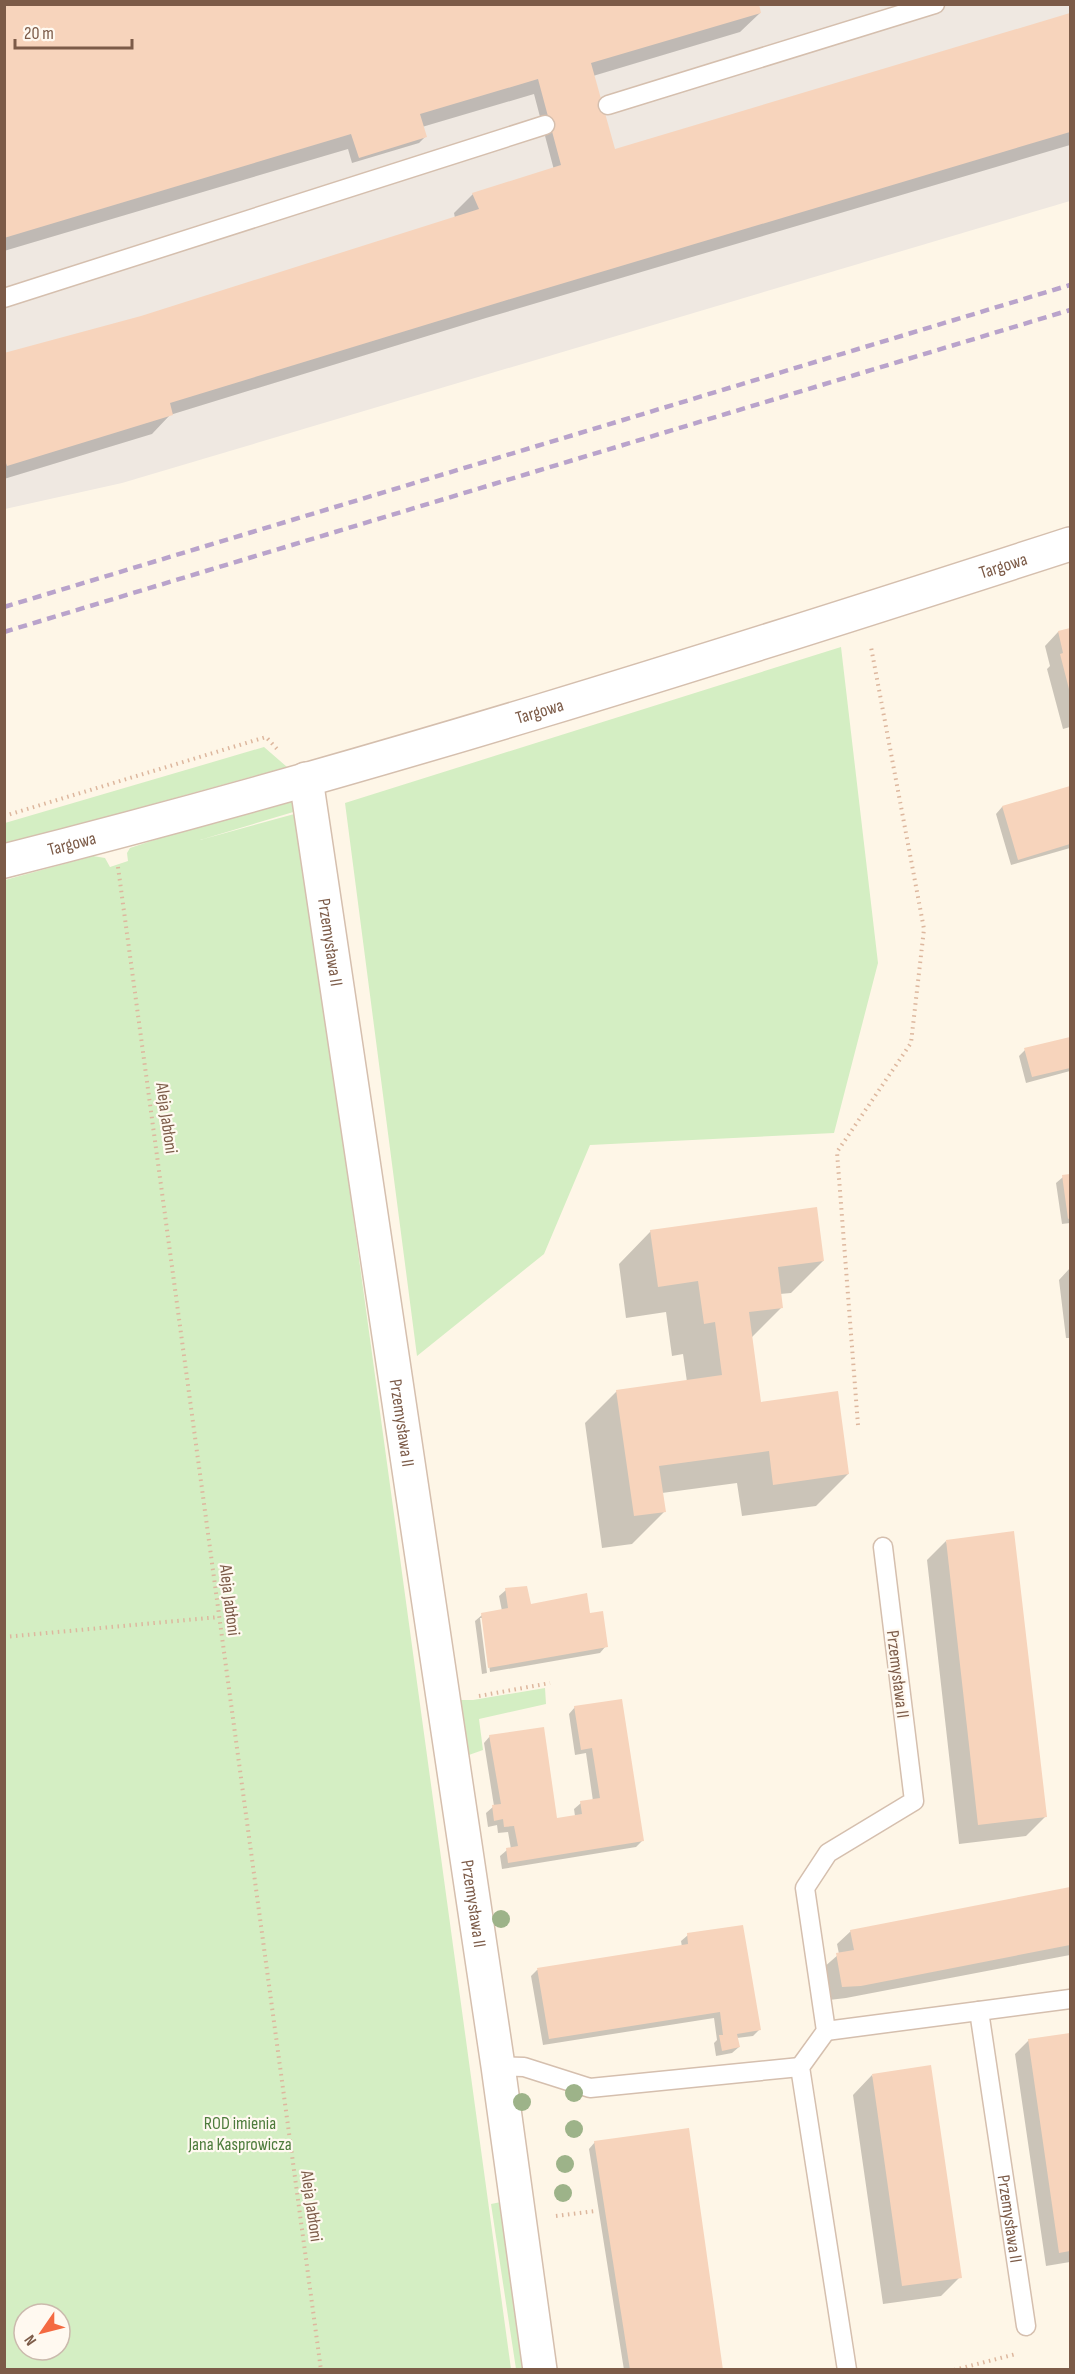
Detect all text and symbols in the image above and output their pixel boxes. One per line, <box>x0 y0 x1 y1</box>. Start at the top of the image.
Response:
scale bar <box>15 12 132 50</box>
text: 20 m <box>24 23 54 44</box>
street label: Targowa <box>977 549 1030 584</box>
street label: Targowa <box>513 695 566 729</box>
street label: Targowa <box>46 828 98 860</box>
street label: Przemysława II <box>313 897 347 988</box>
street label: Aleja Jabłoni <box>151 1080 182 1155</box>
street label: Przemysława II <box>385 1378 418 1468</box>
street label: Aleja Jabłoni <box>215 1562 244 1637</box>
street label: Przemysława II <box>882 1629 913 1719</box>
street label: Przemysława II <box>456 1858 490 1949</box>
park label: ROD imienia Jana Kasprowicza <box>187 2113 292 2155</box>
street label: Aleja Jabłoni <box>296 2168 327 2243</box>
street label: Przemysława II <box>993 2174 1026 2264</box>
north arrow <box>12 2302 72 2362</box>
text: N <box>21 2331 41 2349</box>

